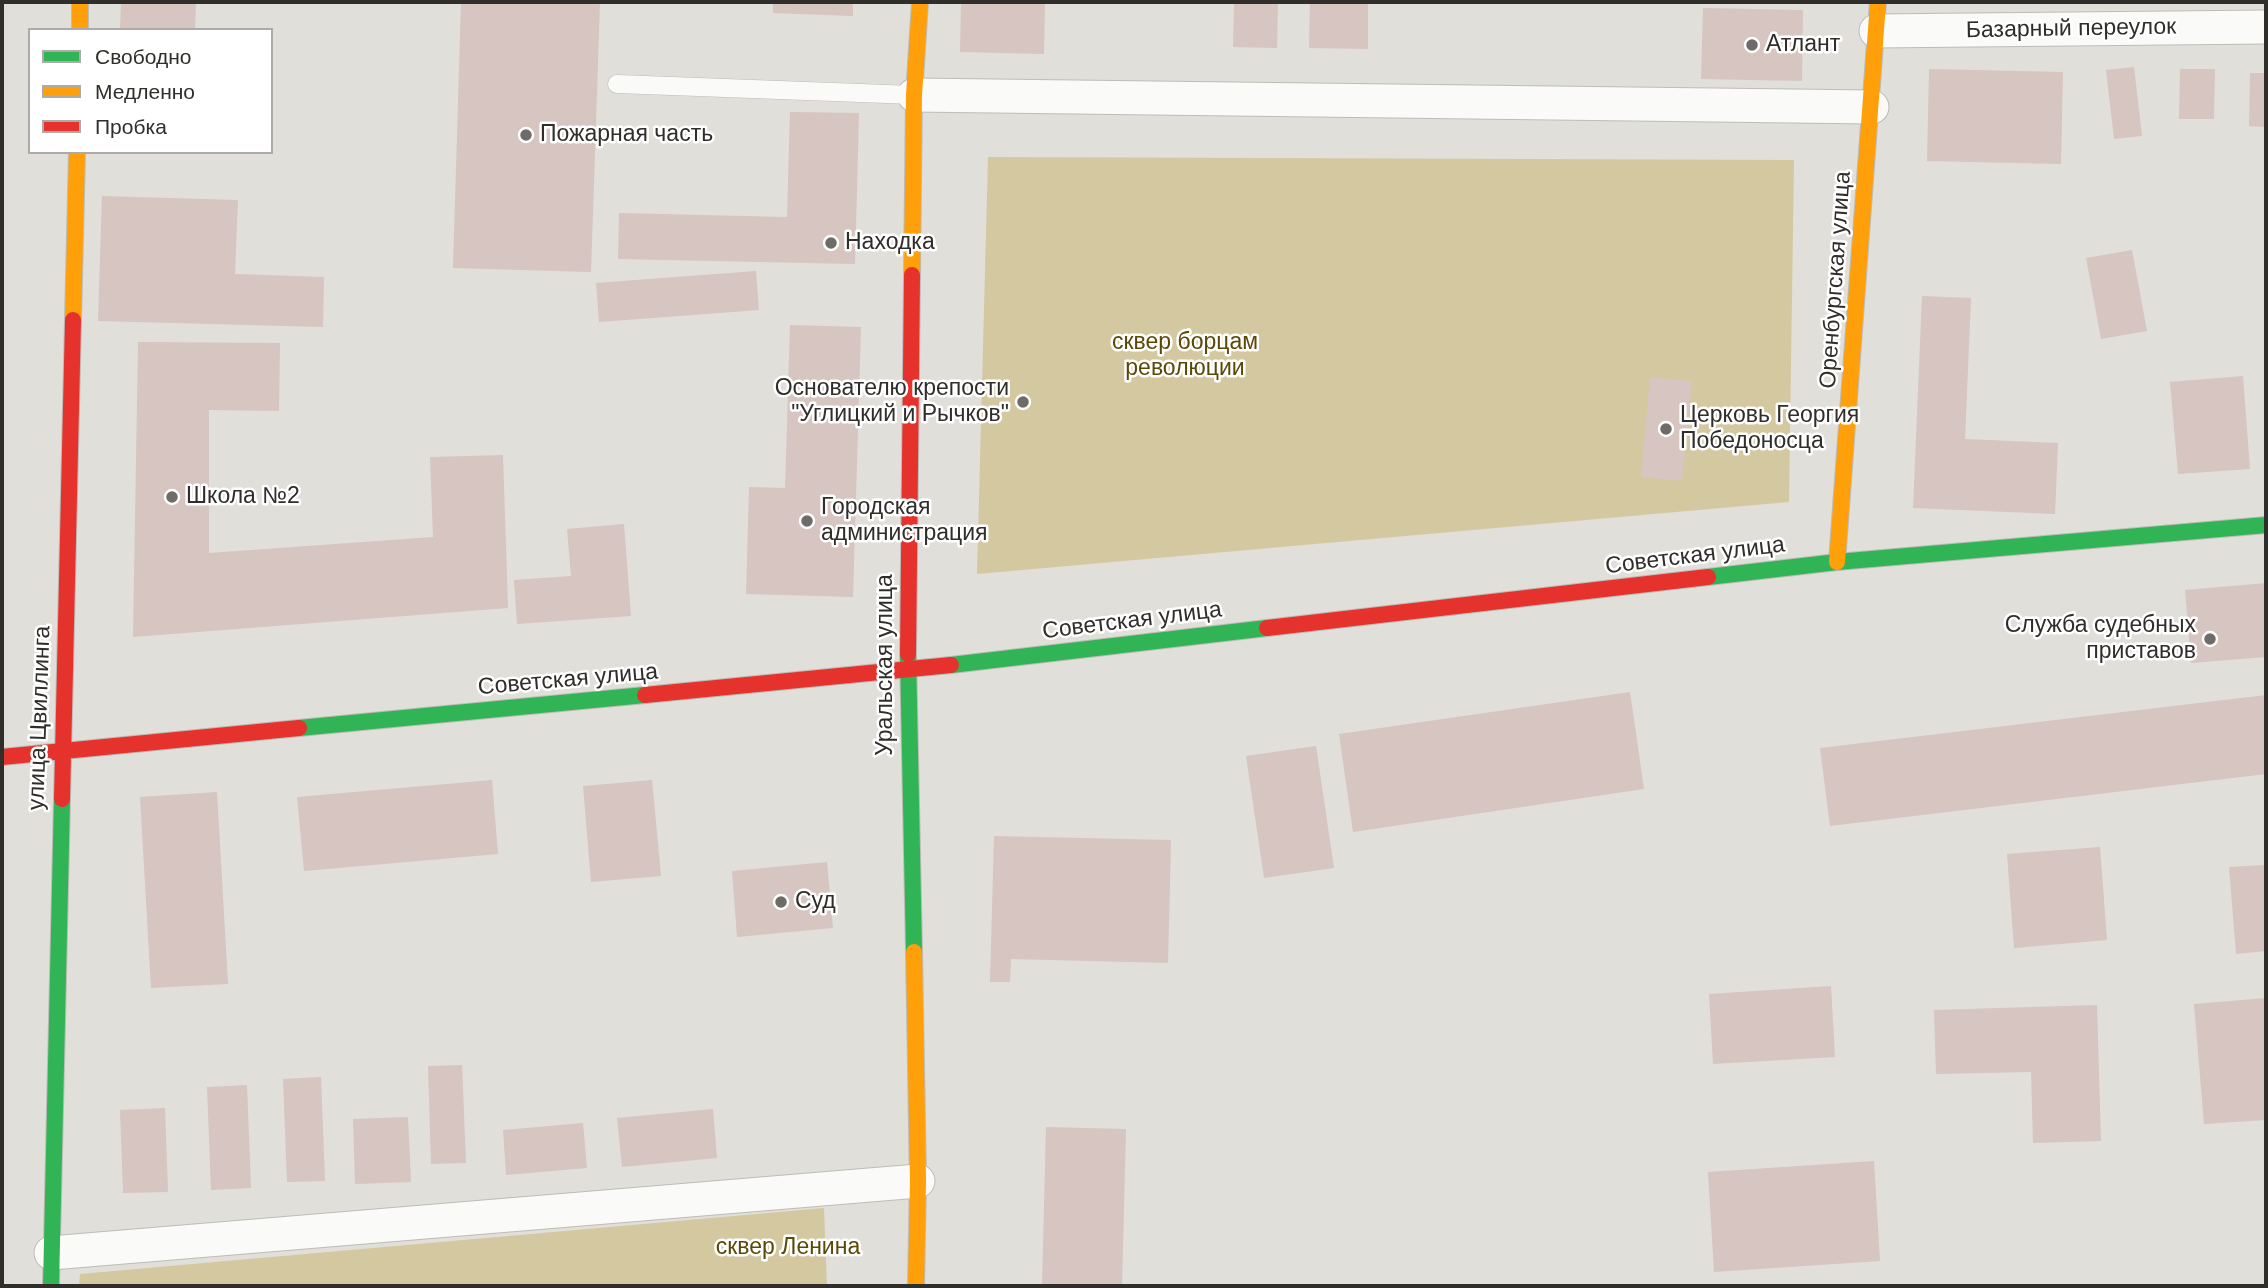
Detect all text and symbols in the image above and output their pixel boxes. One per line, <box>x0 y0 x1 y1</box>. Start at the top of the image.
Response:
street label: Базарный переулок <box>1966 13 2176 45</box>
legend <box>28 28 273 154</box>
place label: Атлант <box>1766 31 1840 59</box>
marker: Атлант <box>1744 37 1760 53</box>
text: Свободно <box>95 45 192 68</box>
text: Медленно <box>95 80 195 103</box>
text: Пробка <box>95 115 167 138</box>
place label: Пожарная часть <box>540 121 713 149</box>
marker: Пожарная часть <box>518 127 534 143</box>
street label: Оренбургская улица <box>1815 170 1857 390</box>
place label: Находка <box>845 229 935 257</box>
marker: Находка <box>823 235 839 251</box>
park label: сквер борцам революции <box>1112 329 1258 383</box>
place label: Основателю крепости "Углицкий и Рычков" <box>775 375 1009 429</box>
marker: Основателю крепости "Углицкий и Рычков" <box>1015 394 1031 410</box>
place label: Церковь Георгия Победоносца <box>1680 402 1859 456</box>
marker: Церковь Георгия Победоносца <box>1658 421 1674 437</box>
place label: Школа №2 <box>186 483 300 511</box>
marker: Школа №2 <box>164 489 180 505</box>
place label: Городская администрация <box>821 494 988 548</box>
marker: Городская администрация <box>799 513 815 529</box>
street label: Советская улица <box>1604 531 1786 581</box>
street label: Уральская улица <box>872 574 900 756</box>
street label: Советская улица <box>1041 596 1223 646</box>
place label: Служба судебных приставов <box>2005 612 2196 666</box>
street label: улица Цвиллинга <box>23 625 57 811</box>
marker: Служба судебных приставов <box>2202 631 2218 647</box>
street label: Советская улица <box>477 658 659 702</box>
place label: Суд <box>795 888 836 916</box>
marker: Суд <box>773 894 789 910</box>
park label: сквер Ленина <box>716 1234 860 1262</box>

